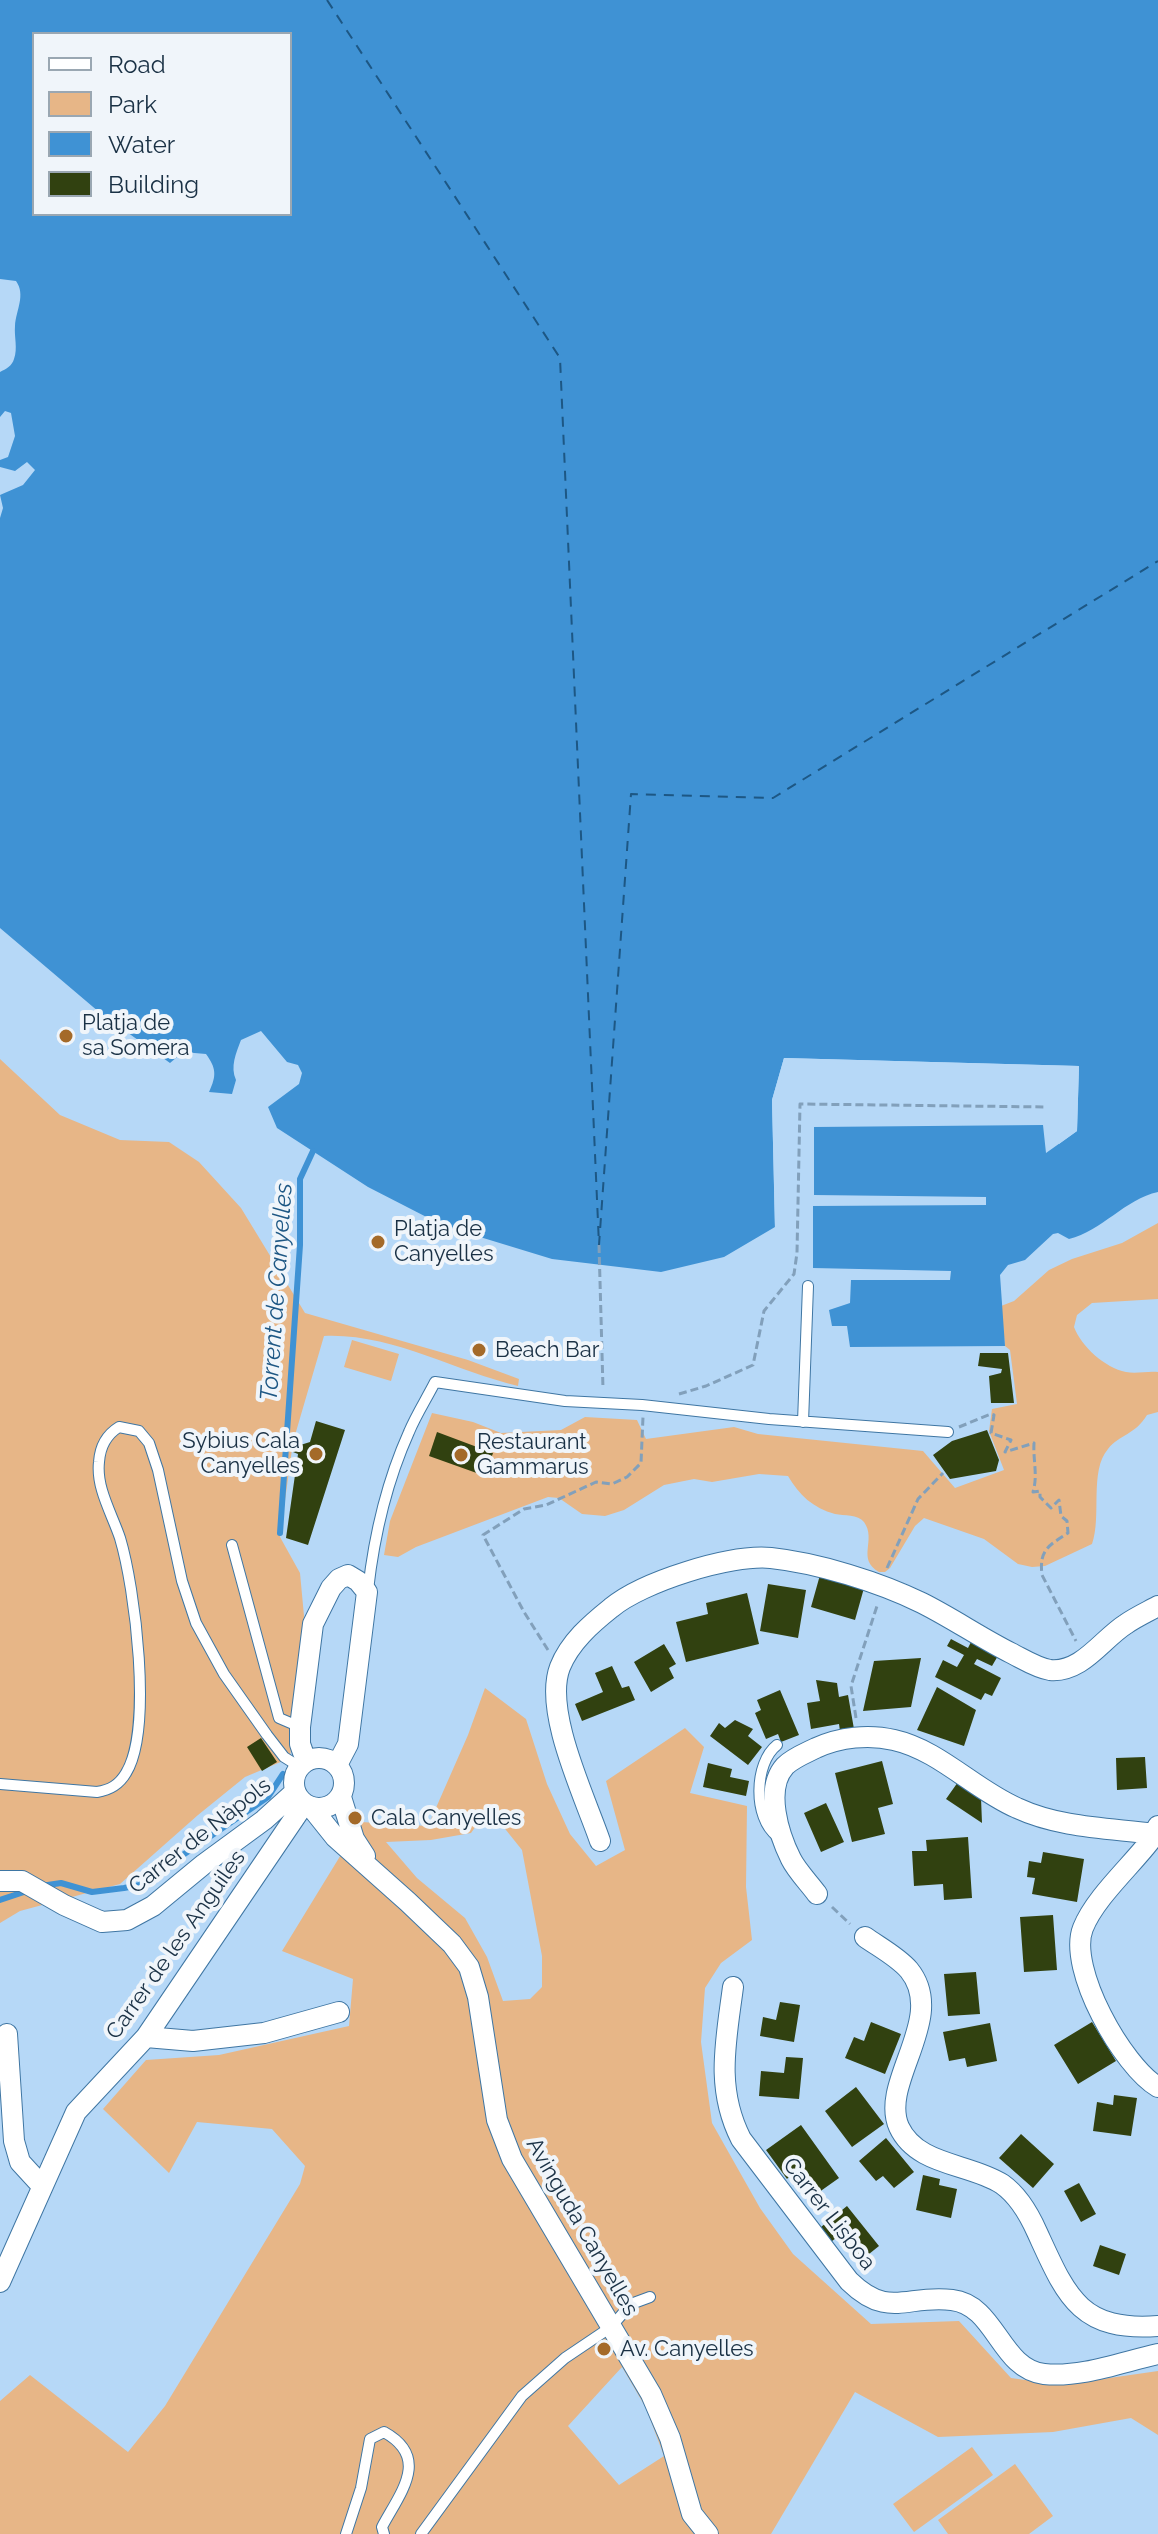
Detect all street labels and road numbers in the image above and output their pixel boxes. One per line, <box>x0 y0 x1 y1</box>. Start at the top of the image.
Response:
street label: Carrer de Nàpols <box>124 1772 276 1900</box>
street label: Carrer de les Anguiles <box>101 1846 251 2044</box>
street label: Avinguda Canyelles <box>520 2133 644 2321</box>
street label: Carrer Lisboa <box>777 2153 881 2275</box>

